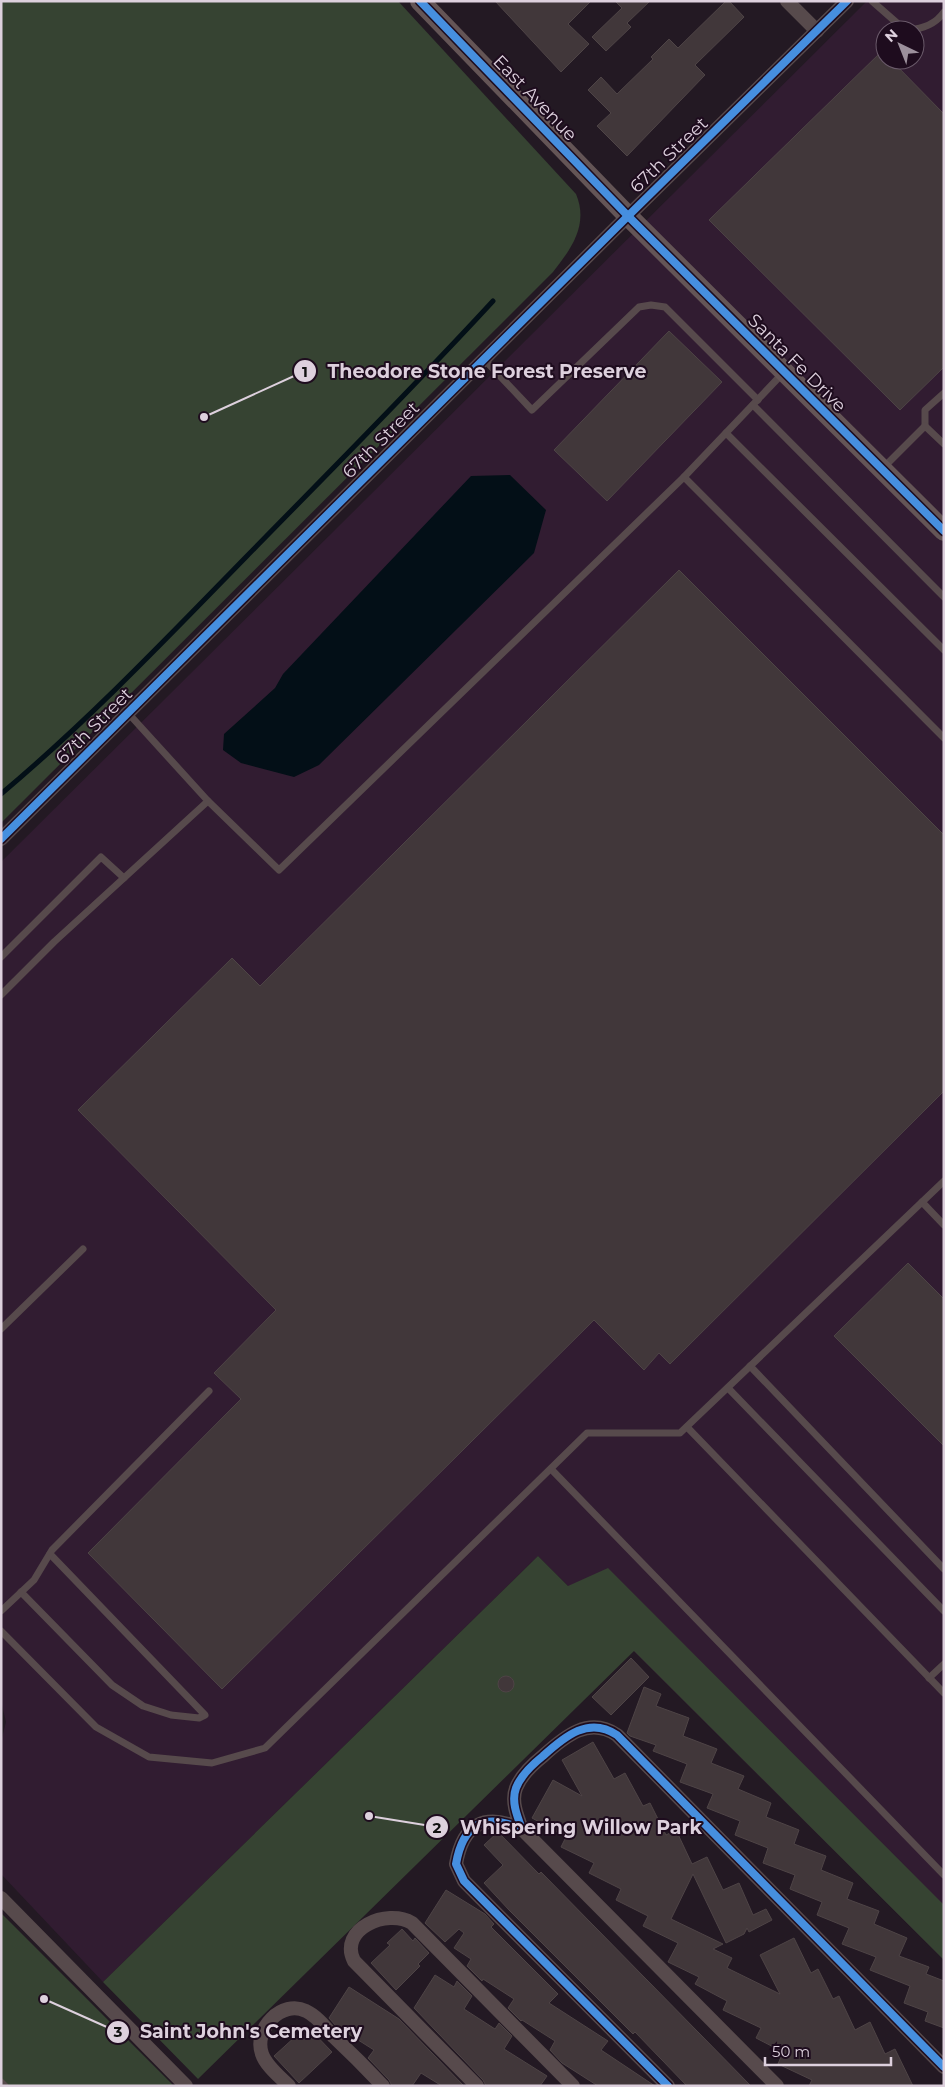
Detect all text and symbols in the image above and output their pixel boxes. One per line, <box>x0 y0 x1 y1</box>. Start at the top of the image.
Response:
north arrow <box>875 20 925 70</box>
text: N <box>881 25 901 46</box>
street label: East Avenue <box>488 50 582 146</box>
street label: 67th Street <box>625 112 713 198</box>
street label: Santa Fe Drive <box>743 309 851 417</box>
callout: Theodore Stone Forest Preserve <box>293 354 657 388</box>
text: Theodore Stone Forest Preserve <box>328 360 646 383</box>
text: 1 <box>302 362 308 381</box>
street label: 67th Street <box>338 397 424 483</box>
street label: 67th Street <box>51 683 137 769</box>
callout: Whispering Willow Park <box>425 1810 712 1844</box>
text: Whispering Willow Park <box>460 1816 703 1839</box>
text: 2 <box>433 1818 442 1837</box>
callout: Saint John's Cemetery <box>105 2015 372 2049</box>
text: Saint John's Cemetery <box>140 2020 363 2043</box>
text: 3 <box>113 2022 123 2041</box>
scale bar <box>765 2034 891 2066</box>
text: 50 m <box>772 2042 810 2061</box>

